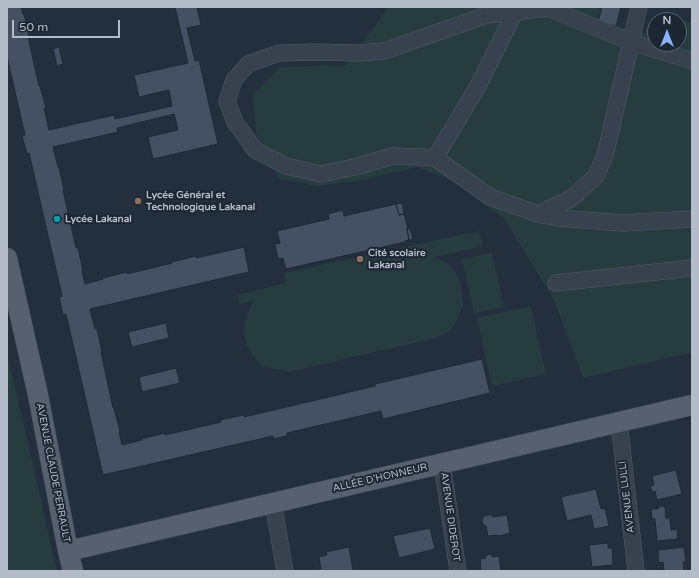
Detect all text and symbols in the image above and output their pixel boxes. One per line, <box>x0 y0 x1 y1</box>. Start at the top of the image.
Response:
scale bar <box>14 12 122 38</box>
north arrow <box>647 12 687 52</box>
text: N <box>663 14 671 27</box>
text: 50 m <box>19 20 48 34</box>
place label: Lycée Général et Technologique Lakanal <box>146 189 255 212</box>
marker: Lycée Général et Technologique Lakanal <box>133 196 143 206</box>
place label: Lycée Lakanal <box>65 213 132 225</box>
marker: Lycée Lakanal <box>52 214 62 224</box>
place label: Cité scolaire Lakanal <box>368 247 426 270</box>
marker: Cité scolaire Lakanal <box>355 254 365 264</box>
street label: AVENUE CLAUDE PERRAULT <box>34 402 72 544</box>
street label: AVENUE LULLI <box>617 460 637 534</box>
street label: ALLÉE D'HONNEUR <box>331 461 429 495</box>
street label: AVENUE DIDEROT <box>438 471 462 563</box>

